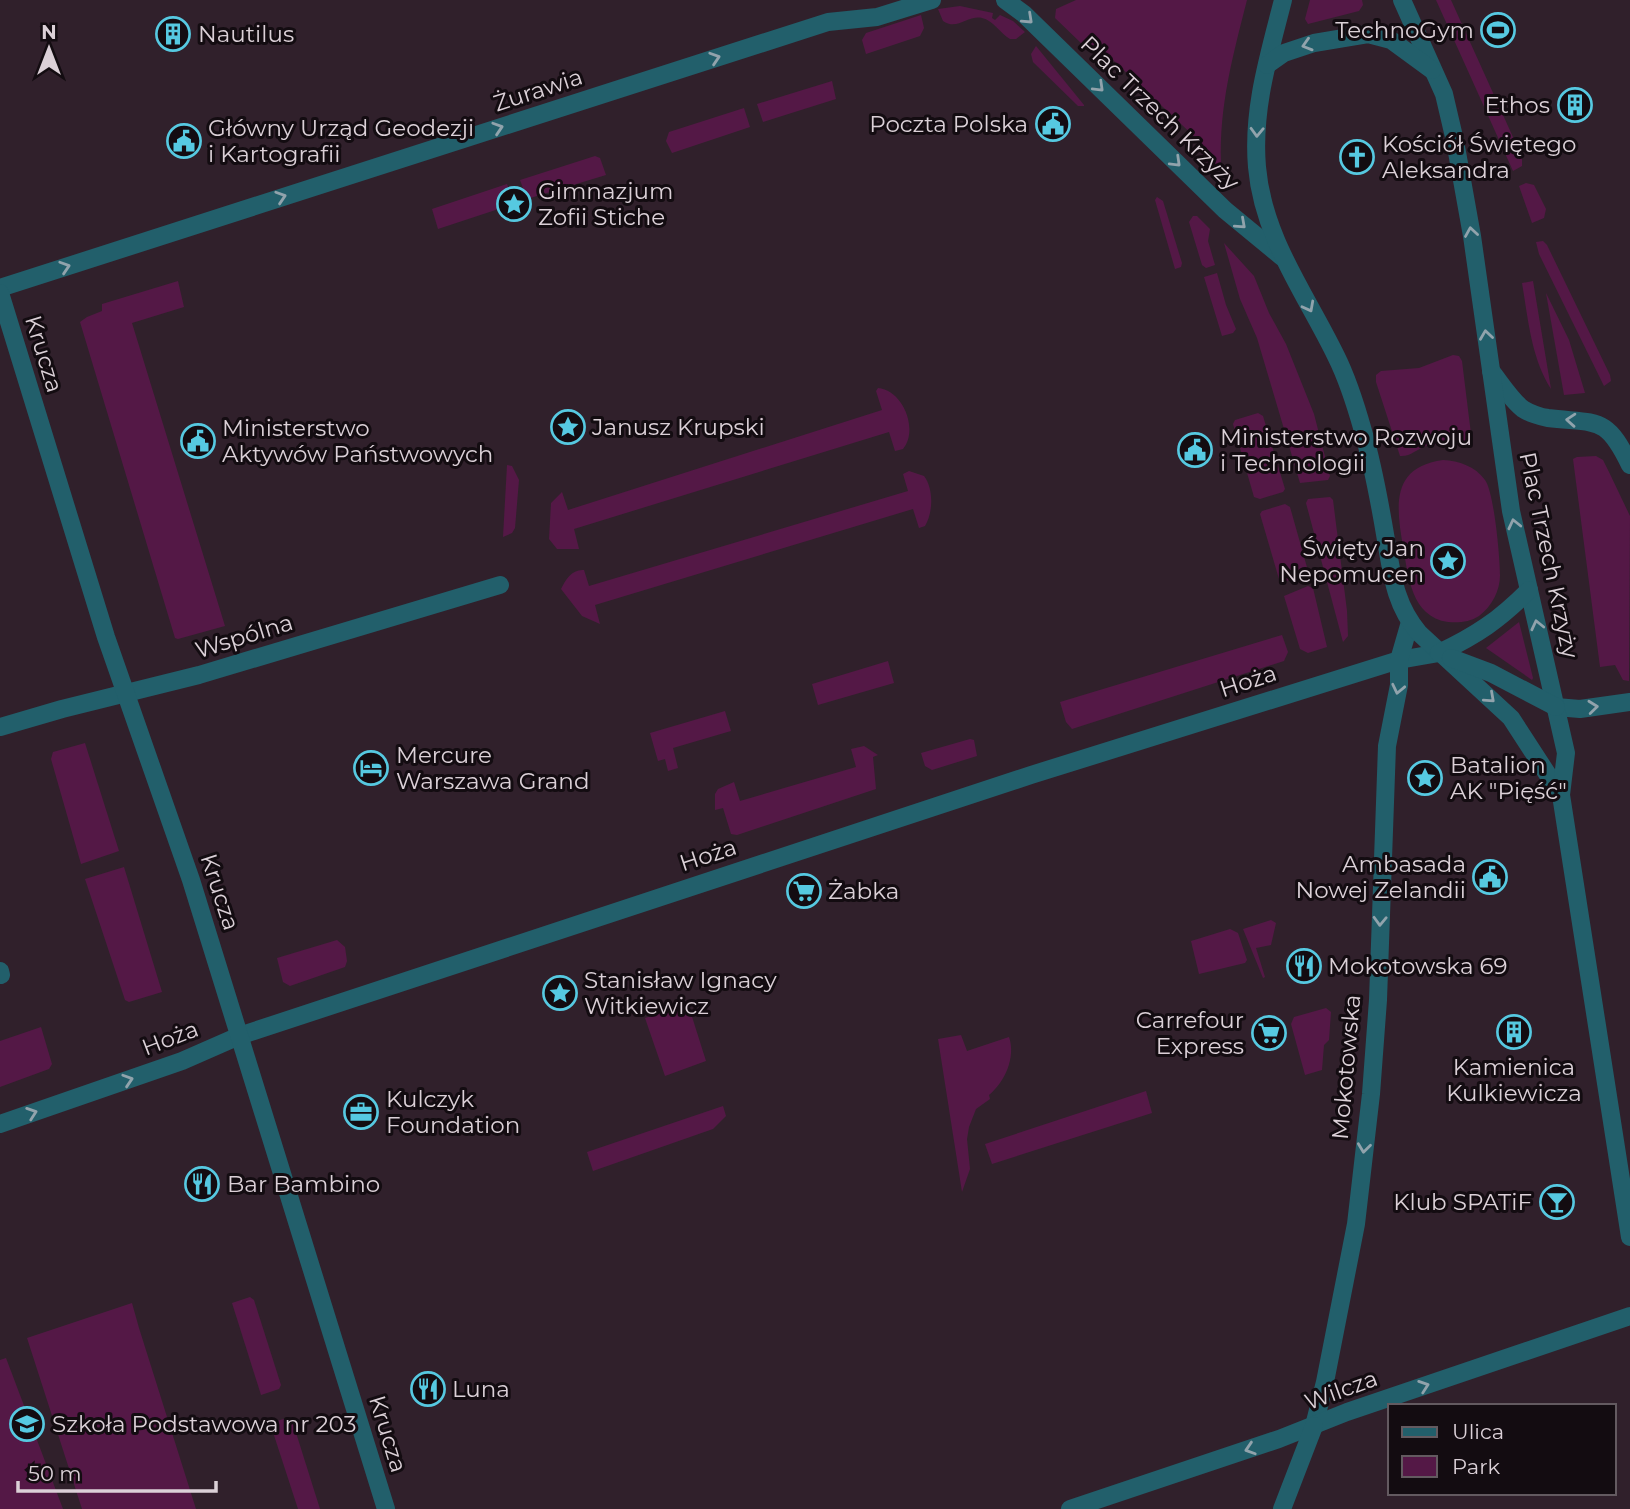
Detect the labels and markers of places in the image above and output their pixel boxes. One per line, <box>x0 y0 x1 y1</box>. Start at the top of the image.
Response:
sports icon: TechnoGym <box>1479 11 1517 49</box>
building icon: Nautilus <box>154 15 192 53</box>
place label: TechnoGym <box>1335 16 1474 44</box>
place label: Nautilus <box>198 20 294 48</box>
building icon: Ethos <box>1556 86 1594 124</box>
place label: Ethos <box>1484 91 1550 119</box>
public building icon: Poczta Polska <box>1034 105 1072 143</box>
place label: Poczta Polska <box>869 110 1028 138</box>
place label: Główny Urząd Geodezji i Kartografii <box>208 114 474 168</box>
public building icon: Główny Urząd Geodezji i Kartografii <box>165 122 203 160</box>
place label: Kościół Świętego Aleksandra <box>1382 130 1576 184</box>
church icon: Kościół Świętego Aleksandra <box>1338 138 1376 176</box>
place label: Gimnazjum Zofii Stiche <box>538 177 673 231</box>
place icon: Gimnazjum Zofii Stiche <box>495 185 533 223</box>
place icon: Janusz Krupski <box>549 408 587 446</box>
place label: Janusz Krupski <box>591 413 765 441</box>
place label: Ministerstwo Aktywów Państwowych <box>222 414 493 468</box>
public building icon: Ministerstwo Aktywów Państwowych <box>179 422 217 460</box>
place label: Ministerstwo Rozwoju i Technologii <box>1220 423 1472 477</box>
public building icon: Ministerstwo Rozwoju i Technologii <box>1176 431 1214 469</box>
place label: Święty Jan Nepomucen <box>1279 534 1424 588</box>
place icon: Święty Jan Nepomucen <box>1429 542 1467 580</box>
place label: Mercure Warszawa Grand <box>396 741 590 795</box>
hotel icon: Mercure Warszawa Grand <box>352 749 390 787</box>
place label: Batalion AK "Pięść" <box>1450 751 1567 805</box>
place icon: Batalion AK "Pięść" <box>1406 759 1444 797</box>
place label: Ambasada Nowej Zelandii <box>1296 850 1466 904</box>
public building icon: Ambasada Nowej Zelandii <box>1471 858 1509 896</box>
supermarket icon: Żabka <box>785 872 823 910</box>
place label: Żabka <box>828 877 899 905</box>
restaurant icon: Mokotowska 69 <box>1285 947 1323 985</box>
place label: Mokotowska 69 <box>1328 952 1508 980</box>
place label: Stanisław Ignacy Witkiewicz <box>584 966 777 1020</box>
place icon: Stanisław Ignacy Witkiewicz <box>541 974 579 1012</box>
place label: Carrefour Express <box>1136 1006 1244 1060</box>
building icon: Kamienica Kulkiewicza <box>1495 1013 1533 1051</box>
supermarket icon: Carrefour Express <box>1250 1014 1288 1052</box>
place label: Kamienica Kulkiewicza <box>1446 1053 1582 1107</box>
place label: Kulczyk Foundation <box>386 1085 520 1139</box>
office icon: Kulczyk Foundation <box>342 1093 380 1131</box>
restaurant icon: Bar Bambino <box>183 1165 221 1203</box>
place label: Bar Bambino <box>227 1170 380 1198</box>
bar icon: Klub SPATiF <box>1538 1183 1576 1221</box>
place label: Klub SPATiF <box>1393 1188 1532 1216</box>
restaurant icon: Luna <box>409 1370 447 1408</box>
place label: Luna <box>452 1375 510 1403</box>
school or university icon: Szkoła Podstawowa nr 203 <box>8 1405 46 1443</box>
place label: Szkoła Podstawowa nr 203 <box>52 1410 356 1438</box>

